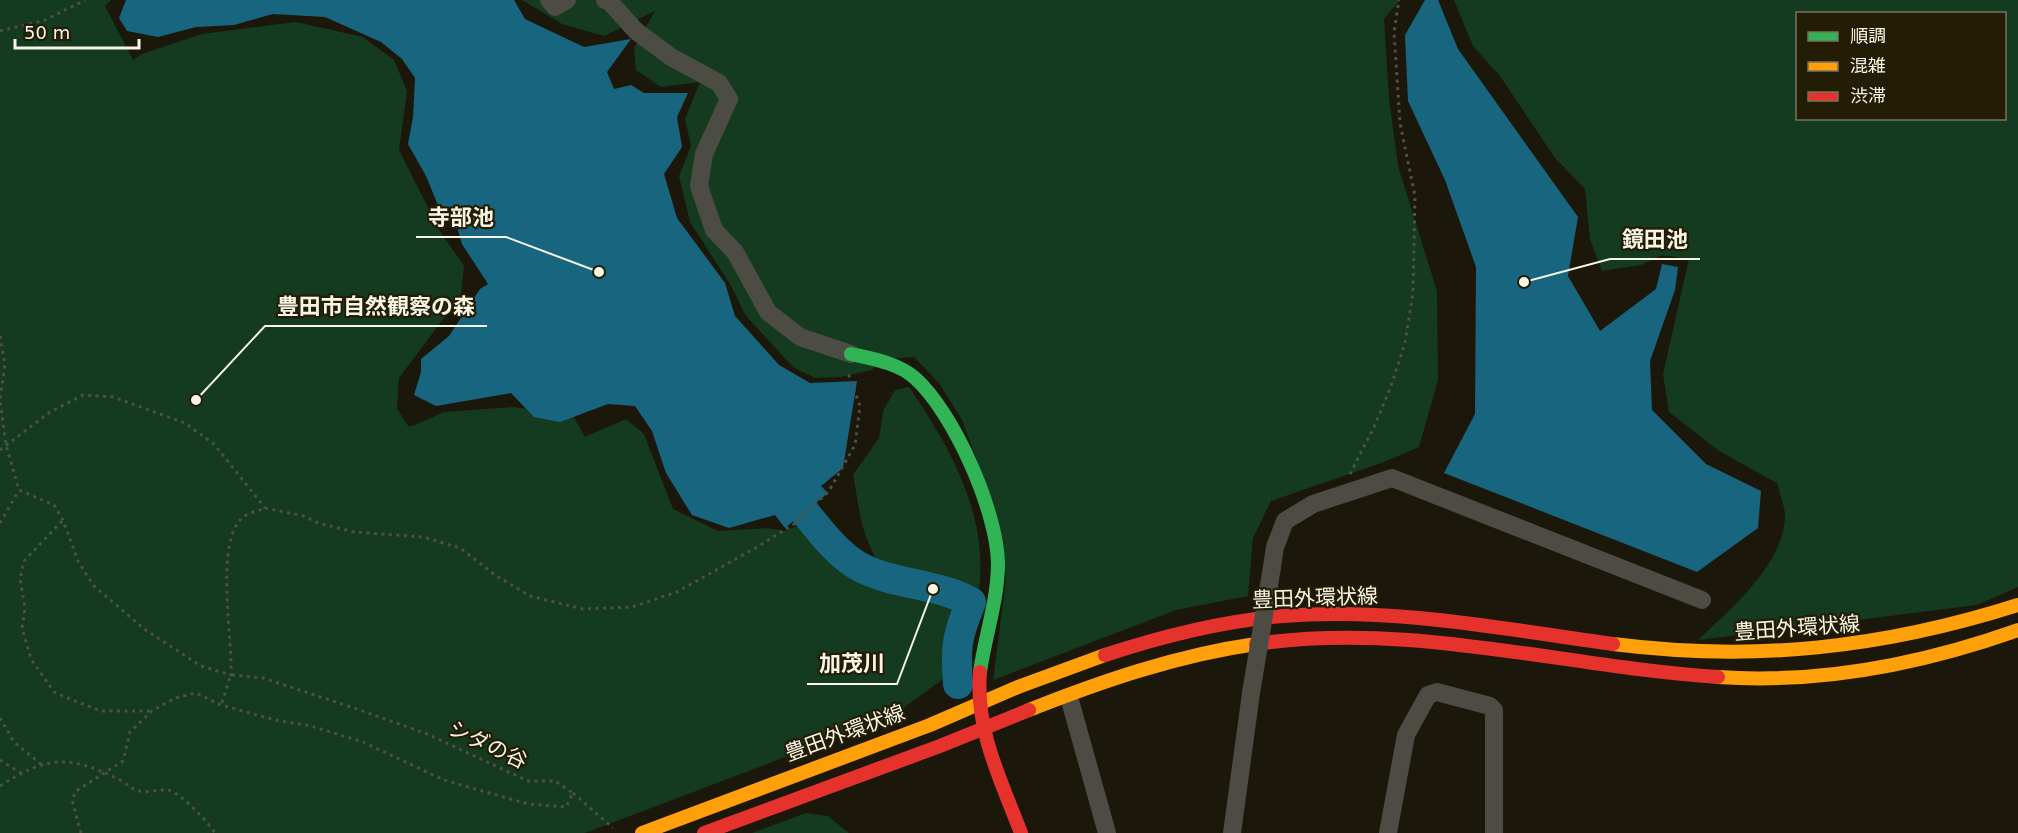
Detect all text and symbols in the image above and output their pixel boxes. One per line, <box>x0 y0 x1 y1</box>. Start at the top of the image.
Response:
scale bar <box>15 12 140 50</box>
legend <box>1796 12 2006 120</box>
text: 50 m <box>24 22 70 43</box>
text: 順調 <box>1850 25 1886 46</box>
text: 混雑 <box>1850 55 1886 76</box>
text: 渋滞 <box>1850 85 1886 106</box>
callout: 寺部池 <box>416 197 506 237</box>
text: 寺部池 <box>428 205 494 230</box>
callout: 鏡田池 <box>1610 219 1700 259</box>
text: 鏡田池 <box>1622 227 1688 252</box>
callout: 豊田市自然観察の森 <box>265 286 487 326</box>
text: 豊田市自然観察の森 <box>277 294 475 319</box>
street label: 豊田外環状線 <box>1252 584 1378 612</box>
street label: 豊田外環状線 <box>1733 612 1861 644</box>
callout: 加茂川 <box>807 644 897 684</box>
text: 加茂川 <box>819 651 885 676</box>
street label: 豊田外環状線 <box>782 700 908 766</box>
street label: シダの谷 <box>445 716 531 774</box>

